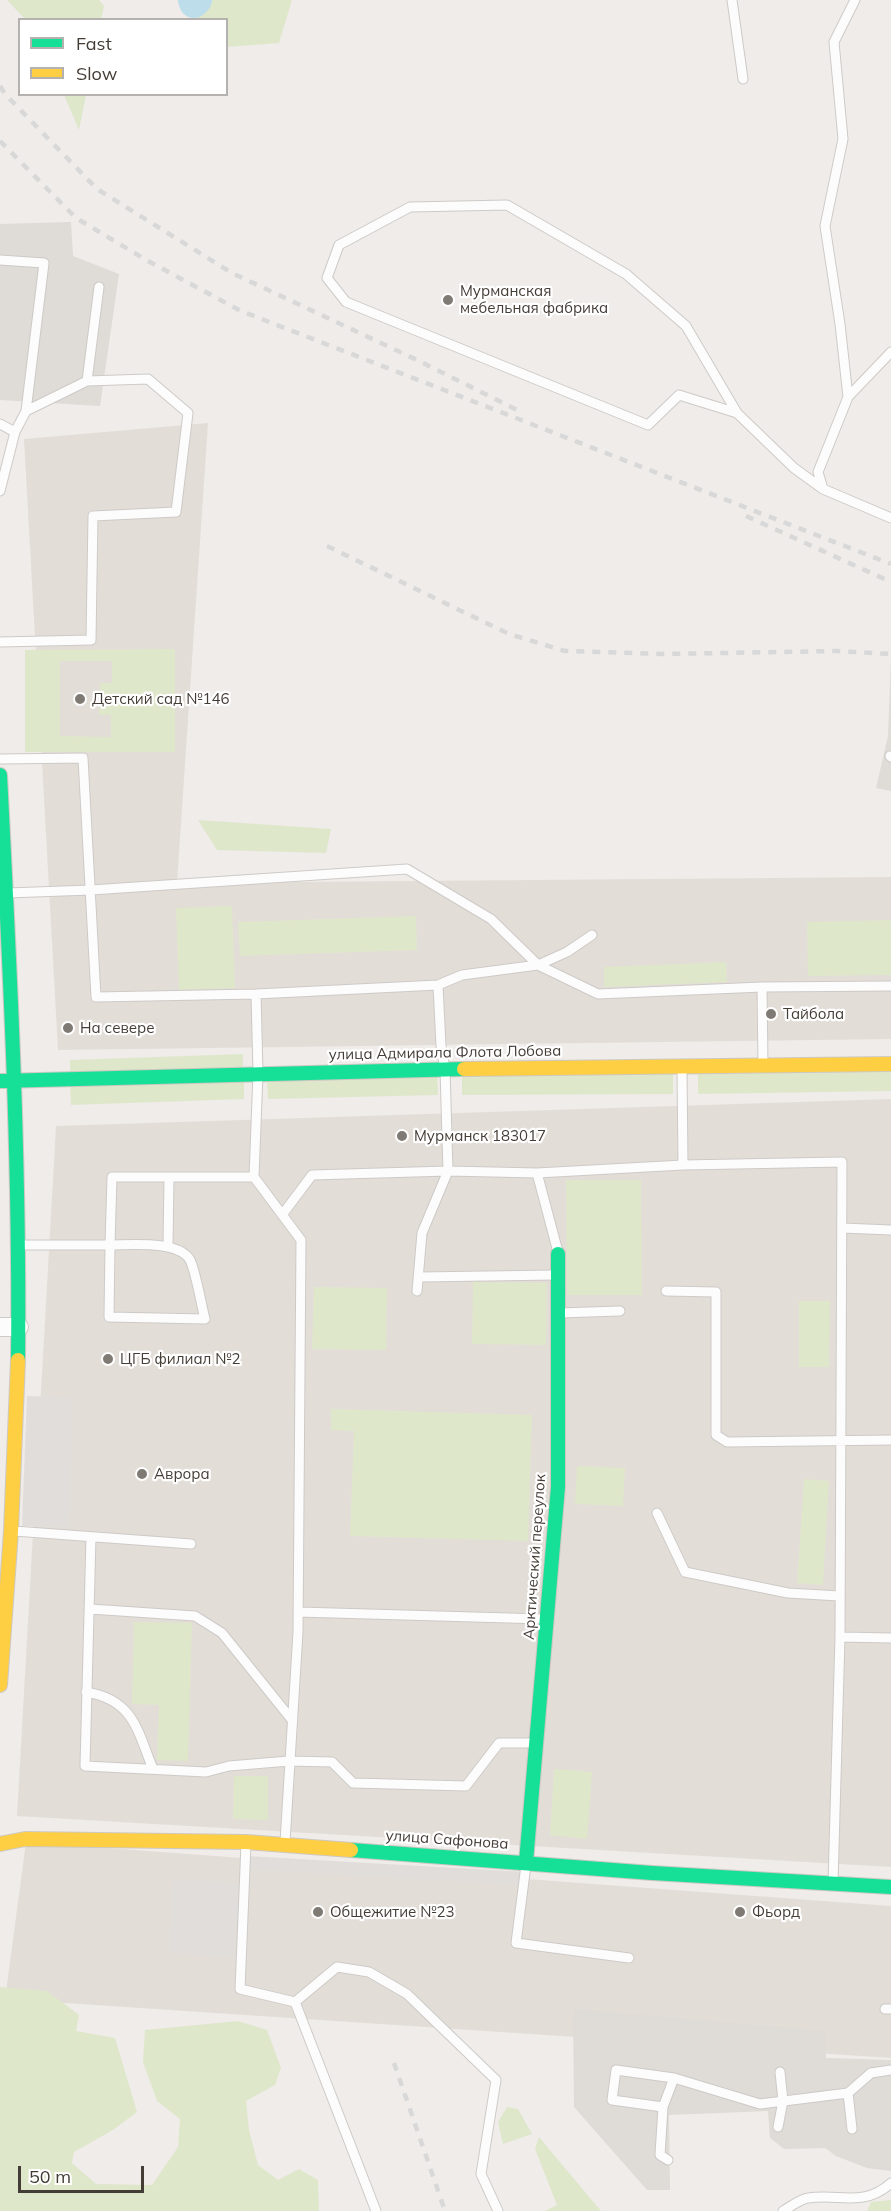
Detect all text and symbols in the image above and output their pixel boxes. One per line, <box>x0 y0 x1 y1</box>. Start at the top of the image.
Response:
legend <box>18 18 228 96</box>
text: Fast <box>76 32 112 55</box>
text: Slow <box>76 62 117 85</box>
place label: Мурманская мебельная фабрика <box>460 282 608 317</box>
marker: Мурманская мебельная фабрика <box>441 293 455 307</box>
place label: Детский сад №146 <box>92 690 230 708</box>
marker: Детский сад №146 <box>73 692 87 706</box>
place label: Тайбола <box>783 1005 844 1023</box>
marker: Тайбола <box>764 1007 778 1021</box>
place label: На севере <box>80 1019 155 1037</box>
marker: На севере <box>61 1021 75 1035</box>
street label: улица Адмирала Флота Лобова <box>329 1042 561 1064</box>
place label: Мурманск 183017 <box>414 1127 546 1145</box>
marker: Мурманск 183017 <box>395 1129 409 1143</box>
place label: ЦГБ филиал №2 <box>120 1350 241 1368</box>
marker: ЦГБ филиал №2 <box>101 1352 115 1366</box>
place label: Аврора <box>154 1465 210 1483</box>
marker: Аврора <box>135 1467 149 1481</box>
street label: Арктический переулок <box>520 1474 550 1640</box>
street label: улица Сафонова <box>385 1827 509 1853</box>
place label: Общежитие №23 <box>330 1903 455 1921</box>
place label: Фьорд <box>752 1903 800 1921</box>
marker: Общежитие №23 <box>311 1905 325 1919</box>
marker: Фьорд <box>733 1905 747 1919</box>
scale bar <box>21 2154 147 2192</box>
text: 50 m <box>29 2165 71 2188</box>

